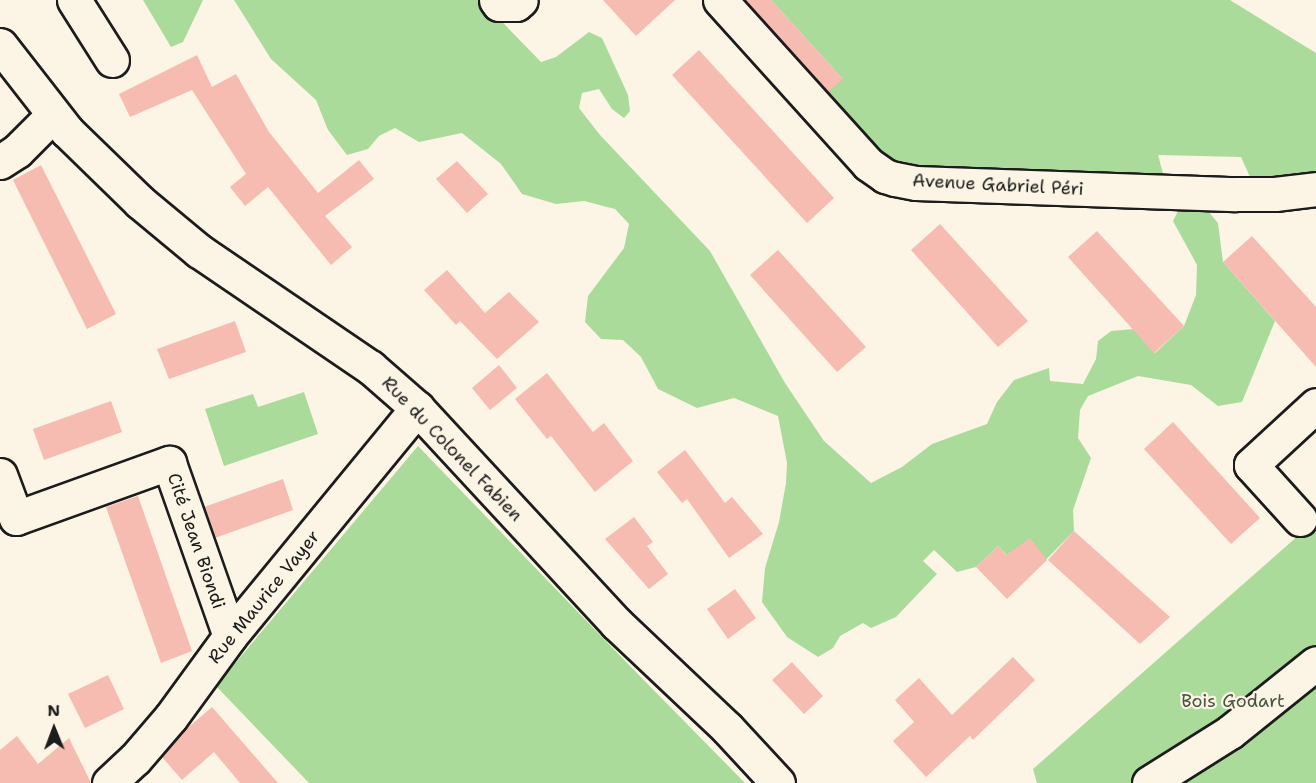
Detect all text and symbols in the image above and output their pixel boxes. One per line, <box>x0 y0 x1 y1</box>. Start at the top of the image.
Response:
street label: Avenue Gabriel Péri <box>912 170 1084 200</box>
street label: Rue du Colonel Fabien <box>377 372 527 526</box>
street label: Cité Jean Biondi <box>163 470 229 612</box>
street label: Rue Maurice Vayer <box>204 526 324 668</box>
park label: Bois Godart <box>1181 690 1285 712</box>
north arrow <box>24 699 84 759</box>
text: N <box>47 700 60 721</box>

